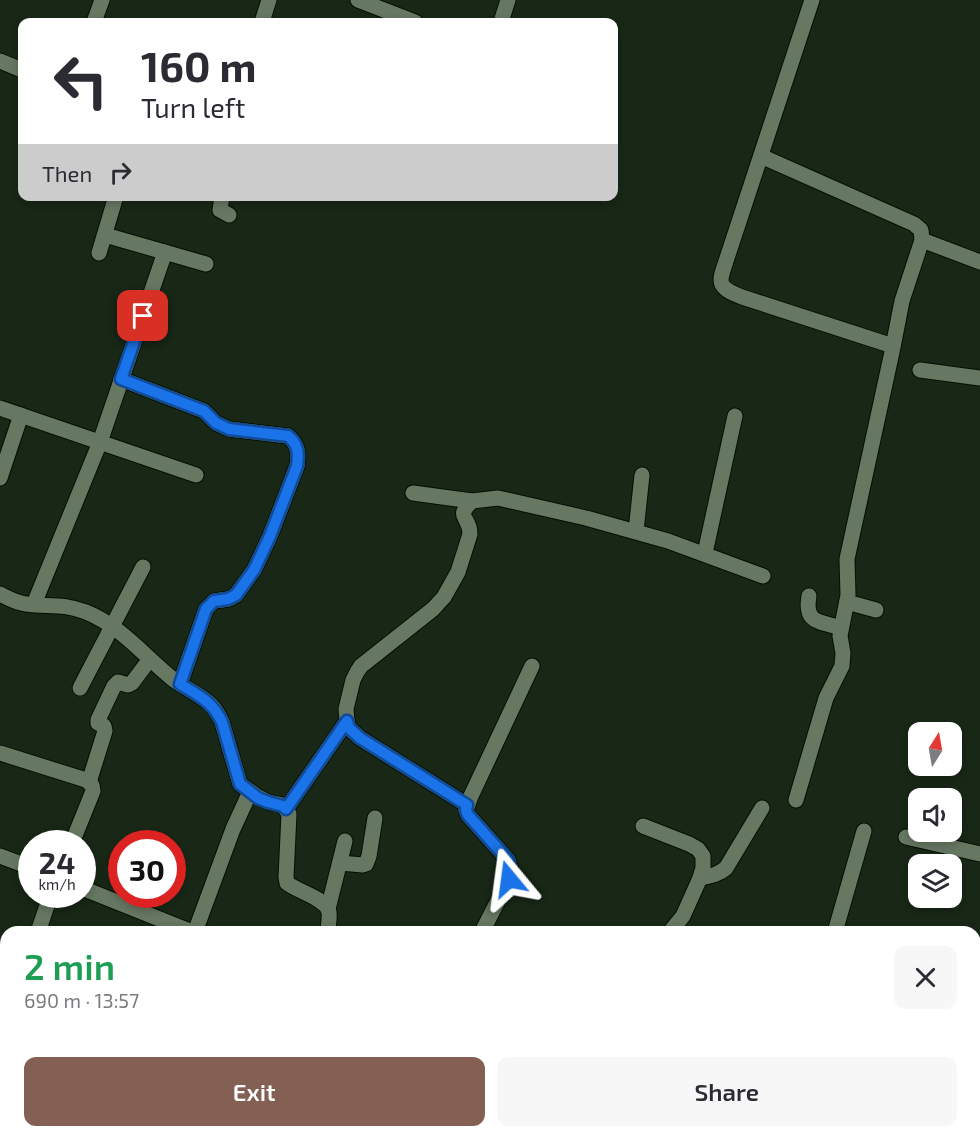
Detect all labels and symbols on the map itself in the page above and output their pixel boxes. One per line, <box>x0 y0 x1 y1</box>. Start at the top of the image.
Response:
pin <box>117 290 168 341</box>
north arrow <box>908 722 962 776</box>
speed limit sign: 30 <box>108 830 186 908</box>
position arrow <box>477 847 541 911</box>

